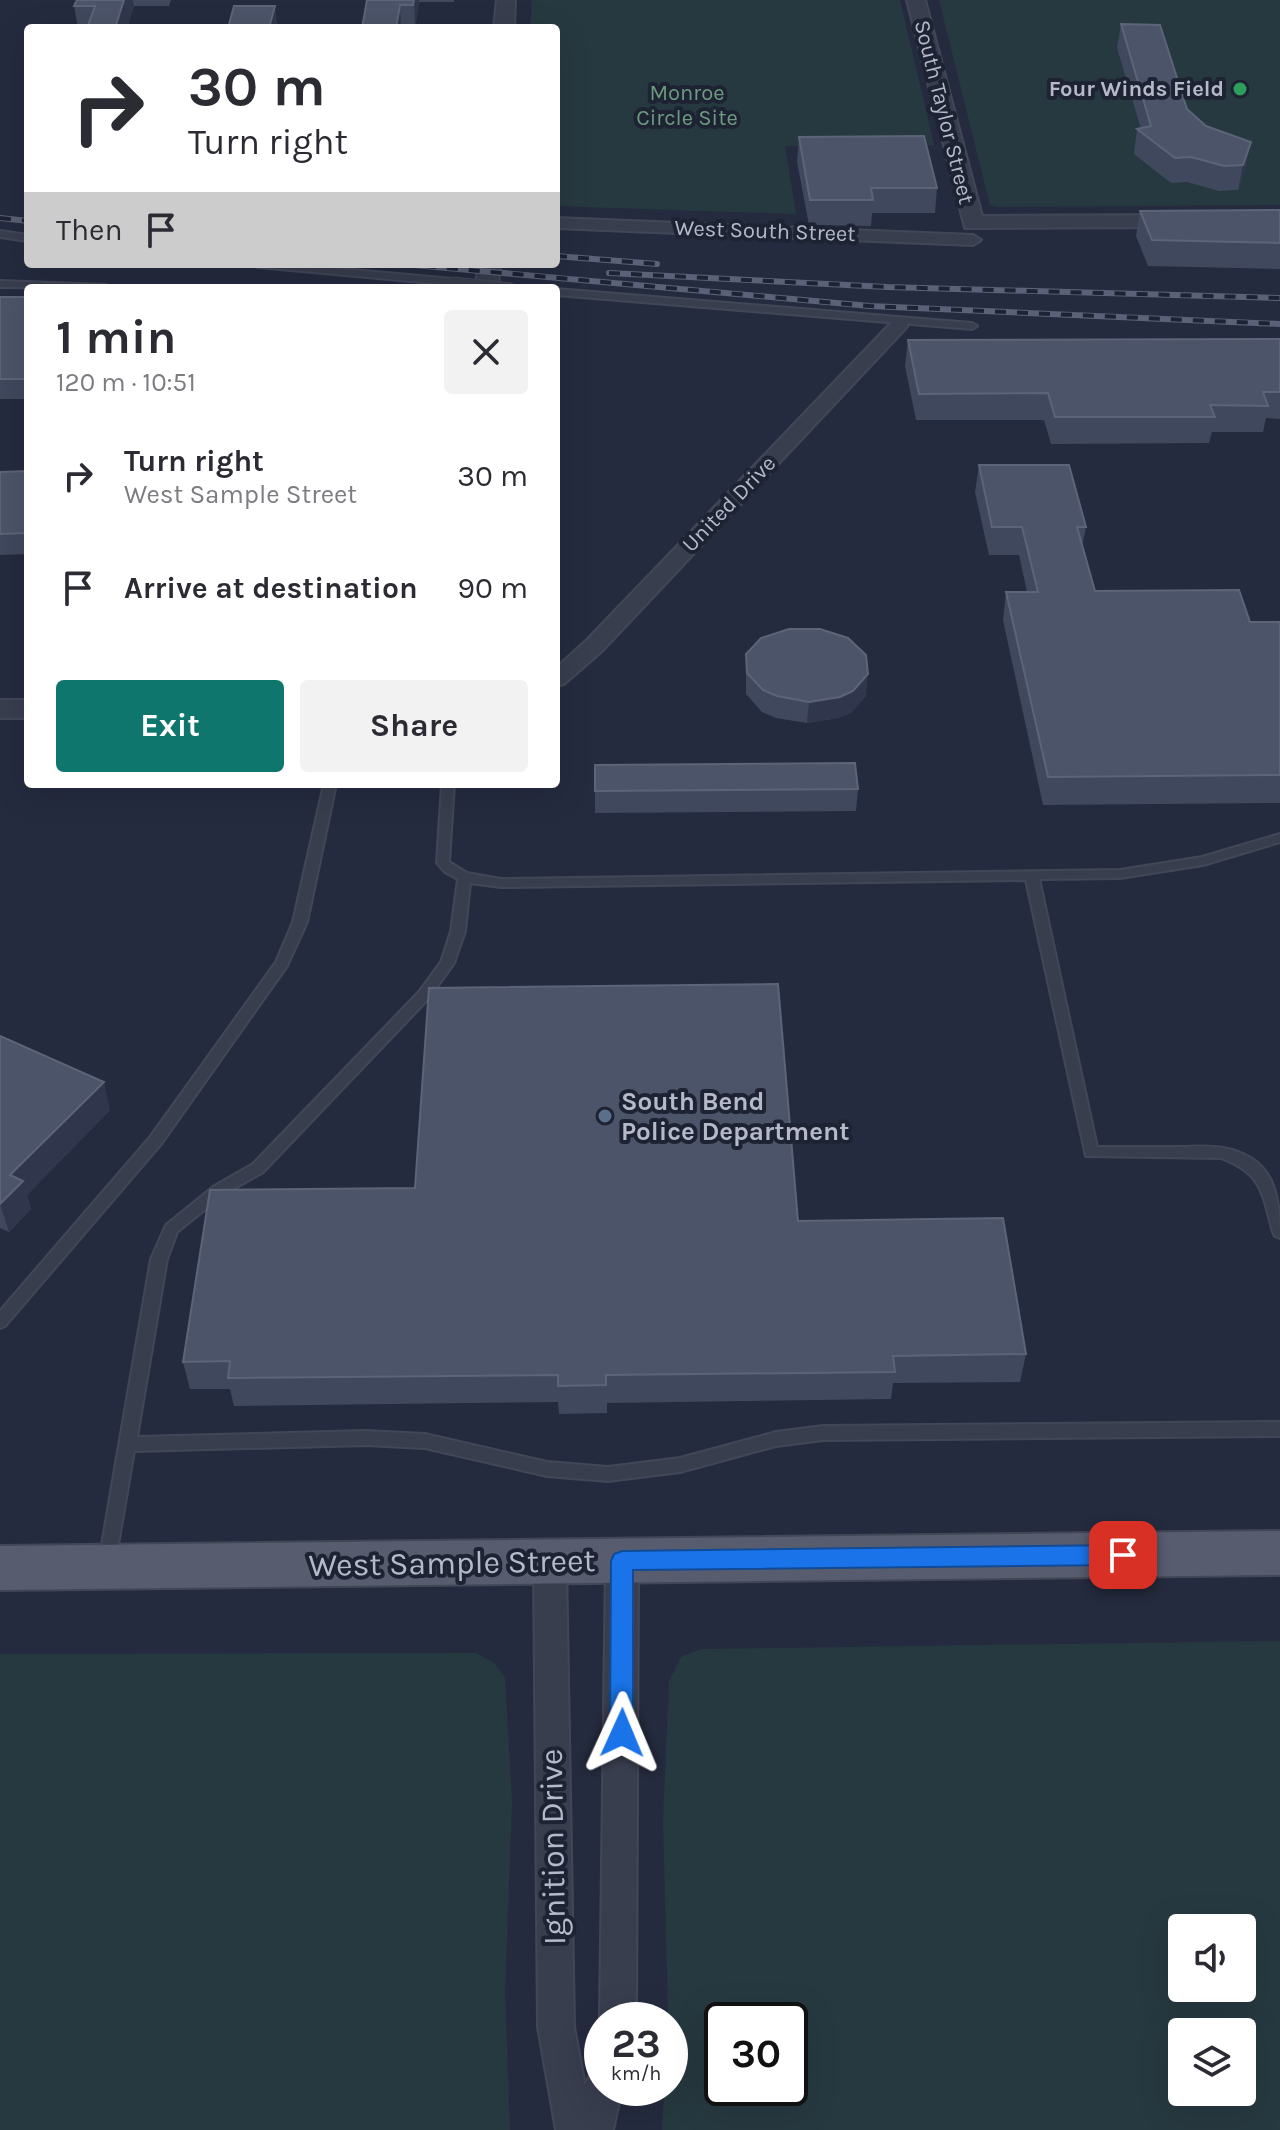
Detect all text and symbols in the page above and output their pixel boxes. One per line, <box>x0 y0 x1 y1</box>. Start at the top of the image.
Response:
street label: South Taylor Street <box>909 17 979 207</box>
text: 30 m <box>188 54 326 119</box>
icon: right <box>56 56 160 160</box>
place label: Four Winds Field <box>1049 76 1224 102</box>
park label: Monroe Circle Site <box>636 80 738 131</box>
marker: Four Winds Field <box>1231 80 1249 98</box>
text: Turn right <box>188 121 348 163</box>
icon: arrive <box>139 208 183 252</box>
text: Then <box>56 212 123 248</box>
street label: West South Street <box>674 215 856 247</box>
text: 1 min <box>56 309 176 365</box>
button: close <box>444 310 528 394</box>
text: 120 m · 10:51 <box>56 367 196 398</box>
text: Turn right <box>124 443 264 479</box>
street label: United Drive <box>677 451 781 557</box>
icon: right <box>56 454 100 498</box>
text: 30 m <box>457 458 528 494</box>
text: West Sample Street <box>124 479 357 510</box>
icon: arrive <box>56 566 100 610</box>
text: Arrive at destination <box>124 570 418 606</box>
text: 90 m <box>458 570 528 606</box>
button: Exit <box>56 680 284 772</box>
button: Share <box>300 680 528 772</box>
place label: South Bend Police Department <box>621 1086 849 1147</box>
marker: South Bend Police Department <box>596 1107 614 1125</box>
pin <box>1089 1521 1157 1589</box>
icon: arrive <box>1101 1533 1145 1577</box>
street label: West Sample Street <box>308 1542 596 1584</box>
position arrow <box>580 1691 664 1775</box>
street label: Ignition Drive <box>533 1748 573 1946</box>
map controls <box>1168 1914 1256 2106</box>
button: sound <box>1168 1914 1256 2002</box>
speed limit sign: 30 <box>704 2002 808 2106</box>
button: layers <box>1168 2018 1256 2106</box>
text: 23 <box>611 2020 661 2067</box>
text: km/h <box>611 2062 661 2085</box>

